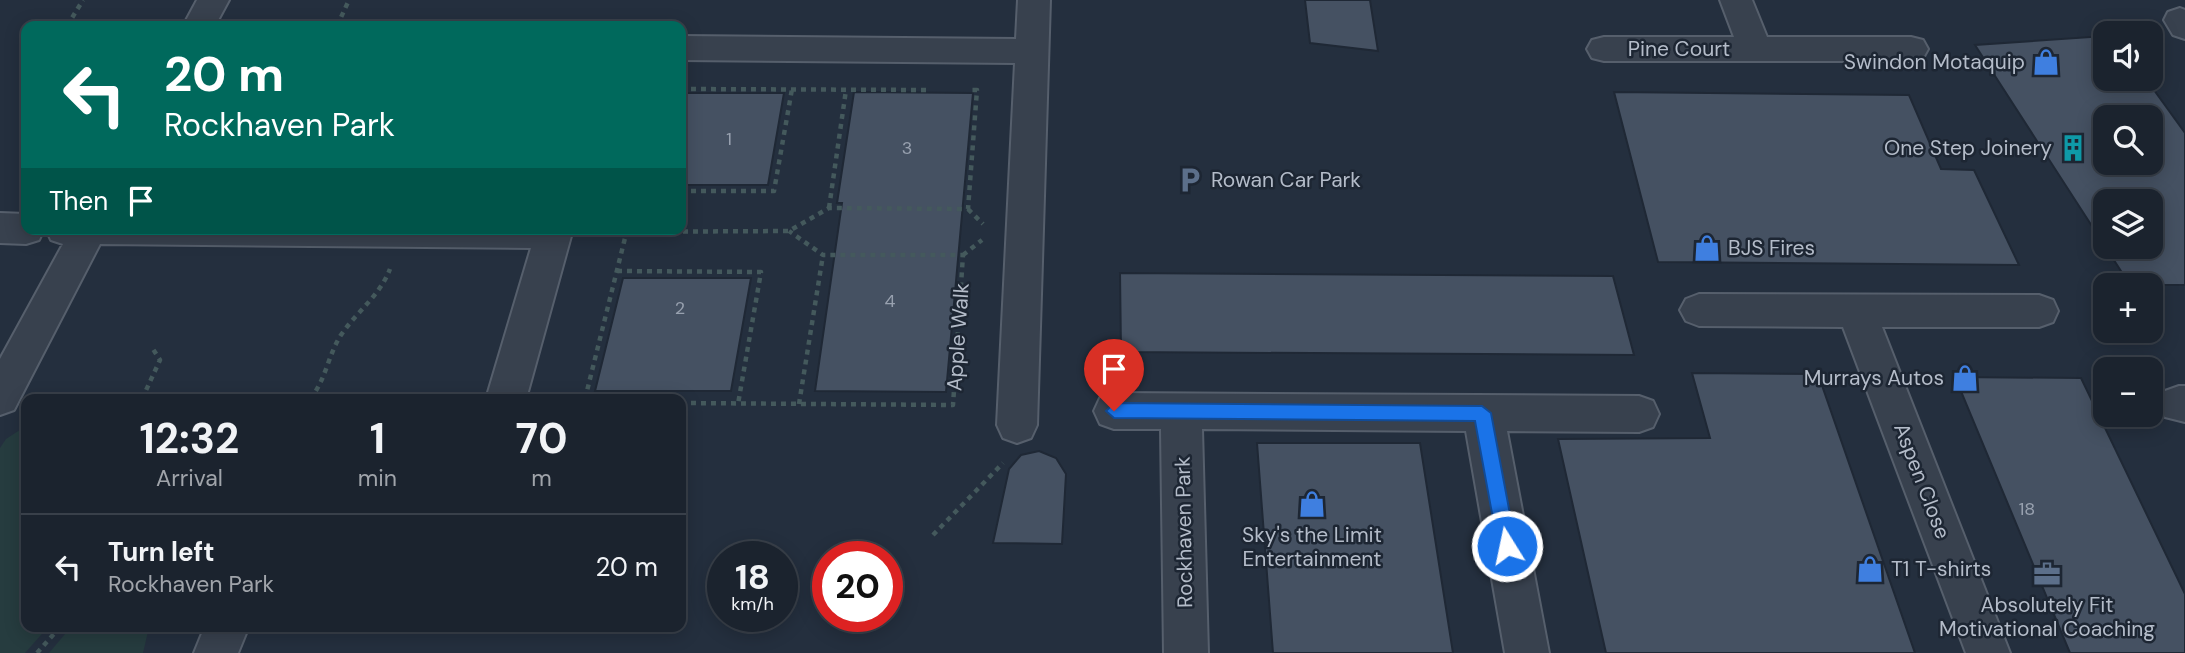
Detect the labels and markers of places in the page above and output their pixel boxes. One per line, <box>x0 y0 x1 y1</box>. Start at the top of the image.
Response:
shop icon: Swindon Motaquip <box>2031 47 2061 77</box>
place label: Swindon Motaquip <box>1844 48 2025 76</box>
building icon: One Step Joinery <box>2058 133 2088 163</box>
place label: One Step Joinery <box>1884 134 2052 162</box>
parking icon: Rowan Car Park <box>1175 165 1205 195</box>
place label: Rowan Car Park <box>1211 166 1361 194</box>
shop icon: BJS Fires <box>1692 233 1722 263</box>
place label: BJS Fires <box>1728 234 1815 262</box>
pin <box>1084 339 1144 411</box>
shop icon: Murrays Autos <box>1950 363 1980 393</box>
place label: Murrays Autos <box>1804 364 1944 392</box>
shop icon: Sky's the Limit Entertainment <box>1297 489 1327 519</box>
place label: Sky's the Limit Entertainment <box>1242 521 1382 573</box>
shop icon: T1 T-shirts <box>1855 554 1885 584</box>
place label: T1 T-shirts <box>1891 555 1991 583</box>
office icon: Absolutely Fit Motivational Coaching <box>2032 559 2062 589</box>
place label: Absolutely Fit Motivational Coaching <box>1939 591 2155 643</box>

